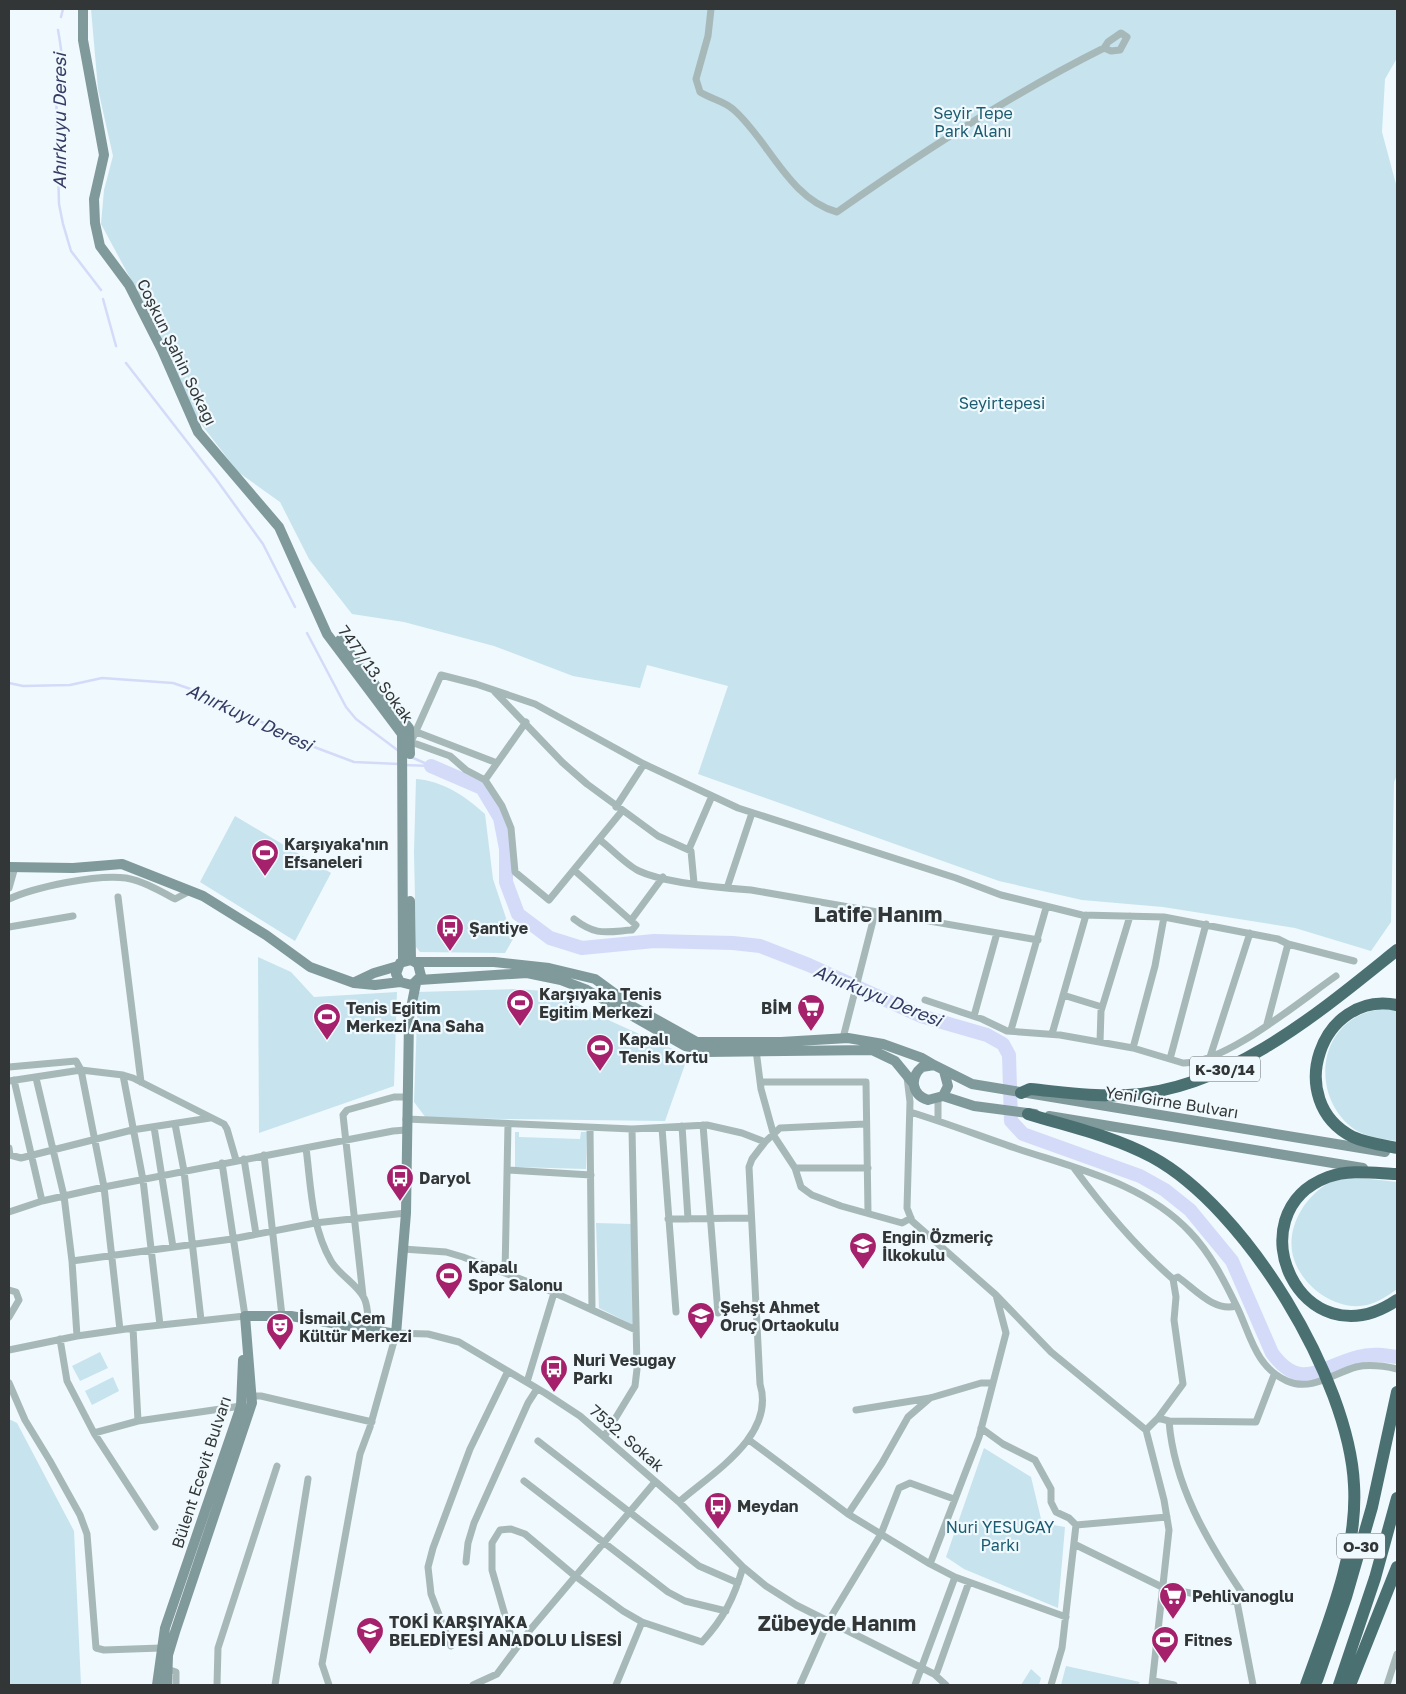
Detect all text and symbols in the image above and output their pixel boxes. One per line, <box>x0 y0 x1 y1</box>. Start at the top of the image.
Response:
water label: Ahırkuyu Deresi <box>48 51 70 189</box>
park label: Seyir Tepe Park Alanı <box>933 103 1013 141</box>
street label: Coşkun Şahin Sokağı <box>133 275 221 429</box>
park label: Seyirtepesi <box>959 393 1045 413</box>
street label: 7477/13. Sokak <box>334 621 418 727</box>
water label: Ahırkuyu Deresi <box>184 678 318 757</box>
place label: Karşıyaka'nın Efsaneleri <box>284 834 388 872</box>
sports icon: Karşıyaka'nın Efsaneleri <box>250 838 280 877</box>
district label: Latife Hanım <box>814 901 942 927</box>
bus stop icon: Şantiye <box>435 913 465 952</box>
place label: Şantiye <box>469 918 528 938</box>
water label: Ahırkuyu Deresi <box>811 959 947 1032</box>
place label: Karşıyaka Tenis Eğitim Merkezi <box>539 984 662 1022</box>
sports icon: Karşıyaka Tenis Eğitim Merkezi <box>505 988 535 1027</box>
supermarket icon: BİM <box>796 993 826 1032</box>
place label: Tenis Eğitim Merkezi Ana Saha <box>346 998 484 1036</box>
place label: BİM <box>761 998 792 1018</box>
sports icon: Tenis Eğitim Merkezi Ana Saha <box>312 1002 342 1041</box>
place label: Kapalı Tenis Kortu <box>619 1029 708 1067</box>
sports icon: Kapalı Tenis Kortu <box>585 1033 615 1072</box>
road number: K-30/14 <box>1190 1056 1260 1082</box>
street label: Yeni Girne Bulvarı <box>1104 1082 1240 1122</box>
bus stop icon: Daryol <box>385 1163 415 1202</box>
place label: Daryol <box>419 1168 471 1188</box>
place label: Engin Özmeriç İlkokulu <box>882 1227 993 1265</box>
school or university icon: Engin Özmeriç İlkokulu <box>848 1231 878 1270</box>
place label: Kapalı Spor Salonu <box>468 1257 562 1295</box>
sports icon: Kapalı Spor Salonu <box>434 1261 464 1300</box>
place label: Şehşt Ahmet Oruç Ortaokulu <box>720 1297 839 1335</box>
school or university icon: Şehşt Ahmet Oruç Ortaokulu <box>686 1301 716 1340</box>
place label: İsmail Cem Kültür Merkezi <box>299 1308 412 1346</box>
theatre icon: İsmail Cem Kültür Merkezi <box>265 1312 295 1351</box>
place label: Nuri Vesugay Parkı <box>573 1350 676 1388</box>
bus stop icon: Nuri Vesugay Parkı <box>539 1354 569 1393</box>
street label: Bülent Ecevit Bulvarı <box>167 1393 235 1551</box>
street label: 7532. Sokak <box>586 1400 668 1476</box>
bus stop icon: Meydan <box>703 1491 733 1530</box>
place label: Meydan <box>737 1496 798 1516</box>
park label: Nuri YESUGAY Parkı <box>946 1517 1055 1555</box>
road number: O-30 <box>1337 1534 1385 1558</box>
supermarket icon: Pehlivanoğlu <box>1158 1581 1188 1620</box>
place label: Pehlivanoğlu <box>1192 1586 1294 1606</box>
district label: Zübeyde Hanım <box>758 1610 916 1636</box>
place label: TOKİ KARŞIYAKA BELEDİYESİ ANADOLU LİSESİ <box>389 1612 622 1650</box>
school or university icon: TOKİ KARŞIYAKA BELEDİYESİ ANADOLU LİSESİ <box>355 1616 385 1655</box>
sports icon: Fitnes <box>1150 1625 1180 1664</box>
place label: Fitnes <box>1184 1630 1232 1650</box>

